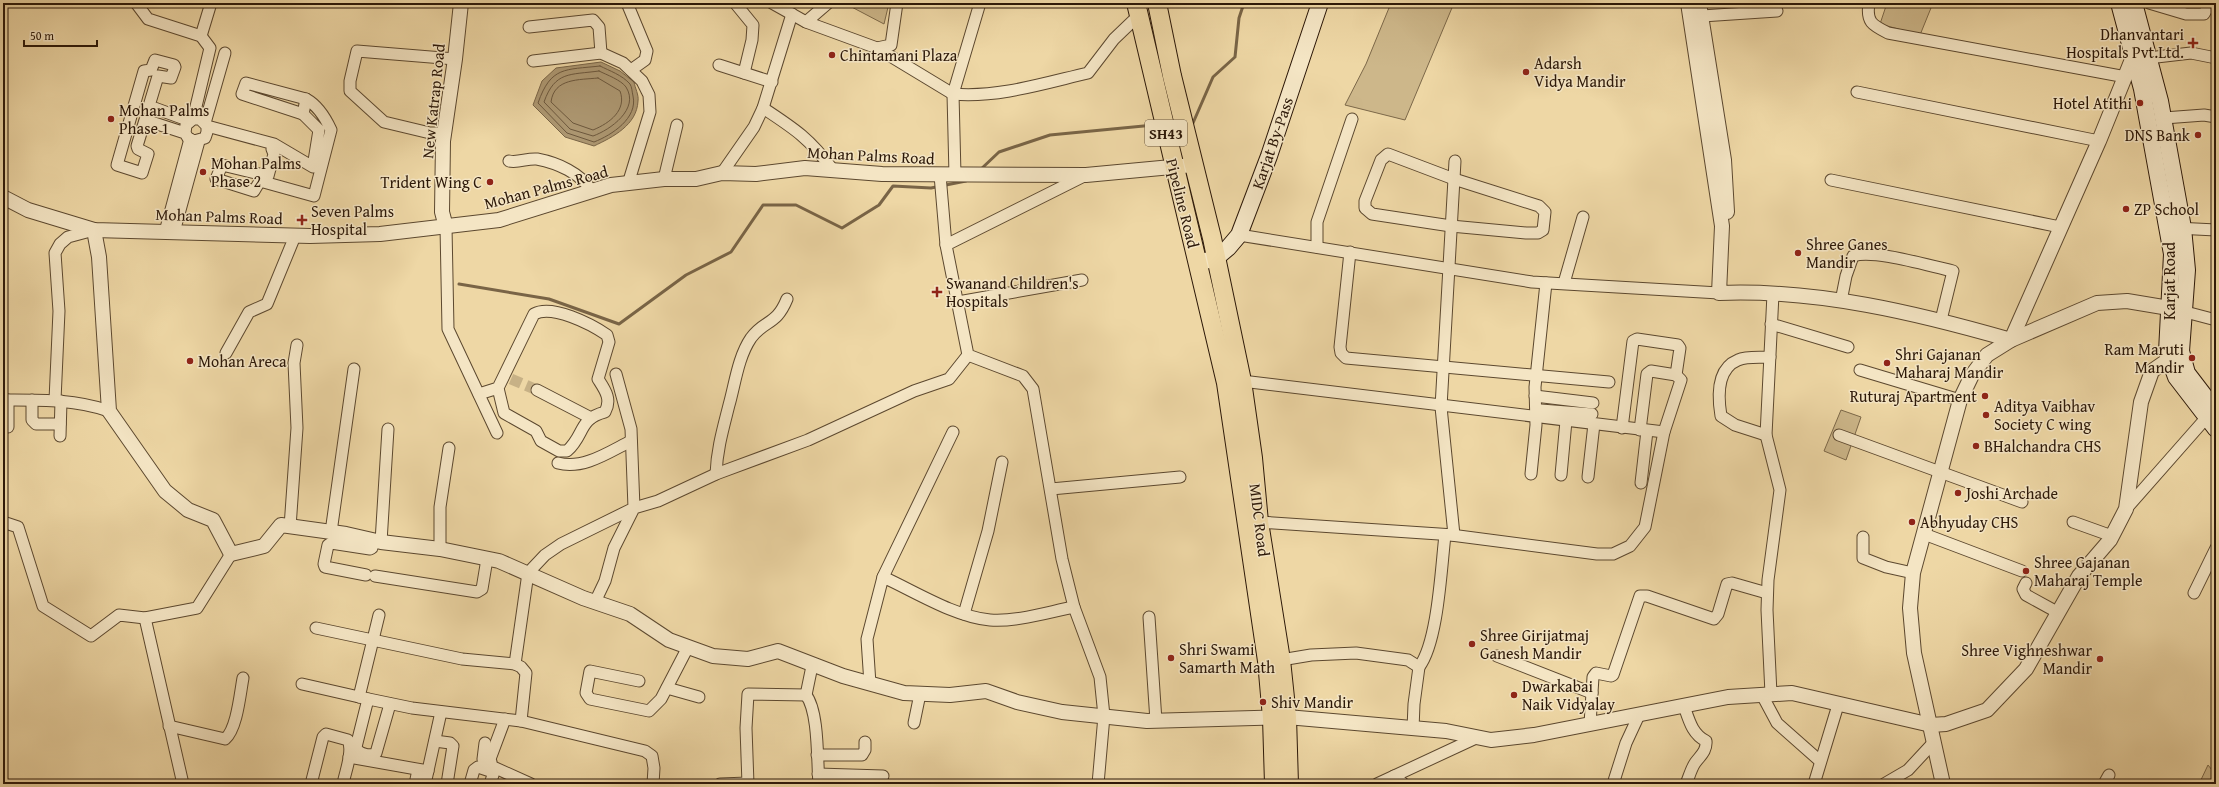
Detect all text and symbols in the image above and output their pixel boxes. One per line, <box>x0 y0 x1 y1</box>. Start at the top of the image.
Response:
scale bar <box>24 22 97 48</box>
place label: Dhanvantari Hospitals Pvt.Ltd. <box>2066 22 2185 64</box>
text: 50 m <box>30 27 54 44</box>
marker: Dhanvantari Hospitals Pvt.Ltd. <box>2187 37 2199 49</box>
street label: New Katrap Road <box>415 42 451 160</box>
place label: Chintamani Plaza <box>840 43 958 67</box>
marker: Chintamani Plaza <box>827 50 837 60</box>
place label: Adarsh Vidya Mandir <box>1534 51 1626 93</box>
marker: Adarsh Vidya Mandir <box>1521 67 1531 77</box>
place label: Hotel Atithi <box>2053 91 2133 115</box>
street label: Karjat By-Pass <box>1245 94 1299 192</box>
place label: Mohan Palms Phase 1 <box>119 98 209 140</box>
marker: Hotel Atithi <box>2135 98 2145 108</box>
marker: Mohan Palms Phase 1 <box>106 114 116 124</box>
road number: SH43 <box>1145 120 1187 146</box>
place label: DNS Bank <box>2125 123 2191 147</box>
marker: DNS Bank <box>2193 130 2203 140</box>
street label: Mohan Palms Road <box>807 140 936 170</box>
place label: Mohan Palms Phase 2 <box>211 151 301 193</box>
street label: Pipeline Road <box>1160 156 1206 251</box>
street label: Mohan Palms Road <box>481 159 611 215</box>
marker: Mohan Palms Phase 2 <box>198 167 208 177</box>
place label: Trident Wing C <box>380 170 482 194</box>
marker: Trident Wing C <box>485 177 495 187</box>
place label: ZP School <box>2134 197 2200 221</box>
place label: Seven Palms Hospital <box>311 199 394 241</box>
street label: Mohan Palms Road <box>155 202 284 230</box>
marker: ZP School <box>2121 204 2131 214</box>
marker: Seven Palms Hospital <box>296 214 308 226</box>
place label: Shree Ganes Mandir <box>1806 232 1888 274</box>
street label: Karjat Road <box>2157 241 2181 320</box>
marker: Shree Ganes Mandir <box>1793 248 1803 258</box>
place label: Swanand Children's Hospitals <box>946 271 1079 313</box>
marker: Swanand Children's Hospitals <box>931 286 943 298</box>
place label: Ram Maruti Mandir <box>2105 337 2185 379</box>
place label: Shri Gajanan Maharaj Mandir <box>1895 342 2004 384</box>
place label: Mohan Areca <box>198 349 287 373</box>
marker: Ram Maruti Mandir <box>2187 353 2197 363</box>
marker: Mohan Areca <box>185 356 195 366</box>
marker: Shri Gajanan Maharaj Mandir <box>1882 358 1892 368</box>
place label: Ruturaj Apartment <box>1850 384 1977 408</box>
marker: Ruturaj Apartment <box>1980 391 1990 401</box>
place label: Aditya Vaibhav Society C wing <box>1994 394 2095 436</box>
marker: Aditya Vaibhav Society C wing <box>1981 410 1991 420</box>
place label: BHalchandra CHS <box>1984 434 2102 458</box>
marker: BHalchandra CHS <box>1971 441 1981 451</box>
place label: Joshi Archade <box>1964 481 2058 505</box>
street label: MIDC Road <box>1244 482 1276 558</box>
marker: Joshi Archade <box>1953 488 1963 498</box>
place label: Abhyuday CHS <box>1920 510 2019 534</box>
marker: Abhyuday CHS <box>1907 517 1917 527</box>
place label: Shree Gajanan Maharaj Temple <box>2034 550 2143 592</box>
marker: Shree Gajanan Maharaj Temple <box>2021 566 2031 576</box>
place label: Shree Girijatmaj Ganesh Mandir <box>1480 623 1589 665</box>
place label: Shri Swami Samarth Math <box>1179 637 1275 679</box>
place label: Shree Vighneshwar Mandir <box>1961 638 2092 680</box>
marker: Shree Girijatmaj Ganesh Mandir <box>1467 639 1477 649</box>
marker: Shri Swami Samarth Math <box>1166 653 1176 663</box>
marker: Shree Vighneshwar Mandir <box>2095 654 2105 664</box>
place label: Dwarkabai Naik Vidyalay <box>1522 674 1615 716</box>
place label: Shiv Mandir <box>1271 690 1353 714</box>
marker: Dwarkabai Naik Vidyalay <box>1509 690 1519 700</box>
marker: Shiv Mandir <box>1258 697 1268 707</box>

